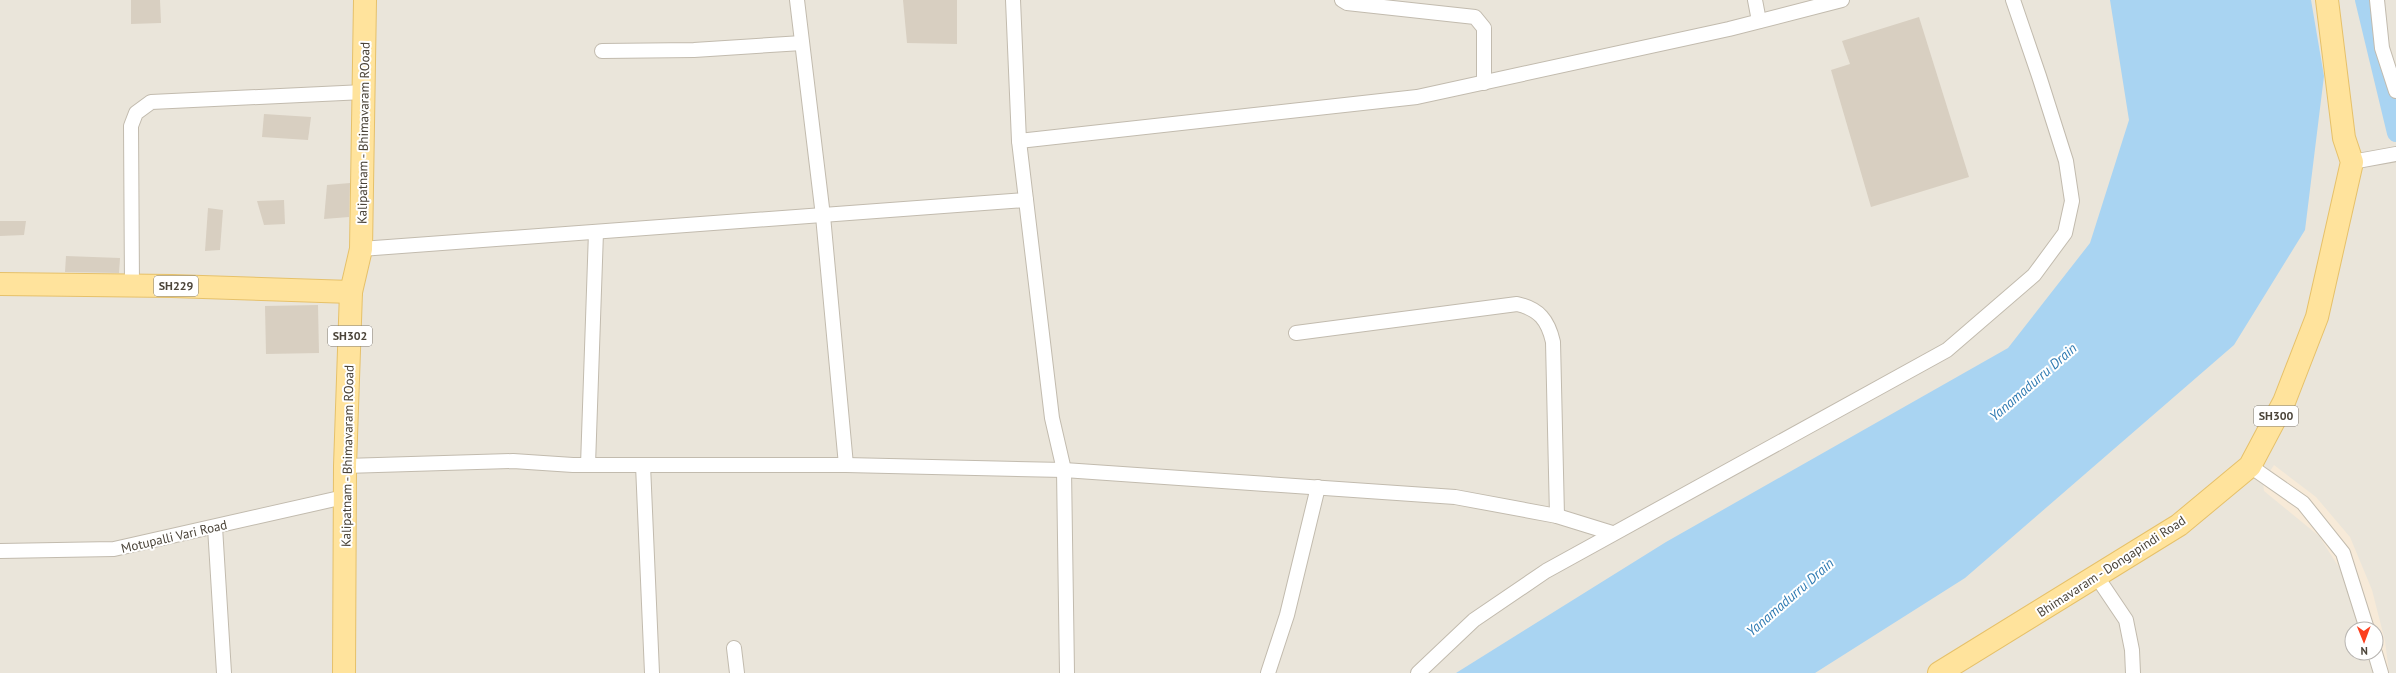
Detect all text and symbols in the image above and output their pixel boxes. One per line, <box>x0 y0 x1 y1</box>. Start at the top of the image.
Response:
street label: Kalipatnam - Bhimavaram ROoad <box>353 42 374 224</box>
road number: SH229 <box>154 276 198 296</box>
road number: SH302 <box>328 326 372 346</box>
water label: Yanamadurru Drain <box>1986 339 2080 425</box>
street label: Kalipatnam - Bhimavaram ROoad <box>337 365 358 547</box>
road number: SH300 <box>2254 406 2298 426</box>
street label: Bhimavaram - Dongapindi Road <box>2034 512 2189 621</box>
street label: Motupalli Vari Road <box>119 516 229 557</box>
water label: Yanamadurru Drain <box>1743 554 1837 640</box>
north arrow <box>2344 621 2384 661</box>
text: N <box>2360 644 2368 658</box>

